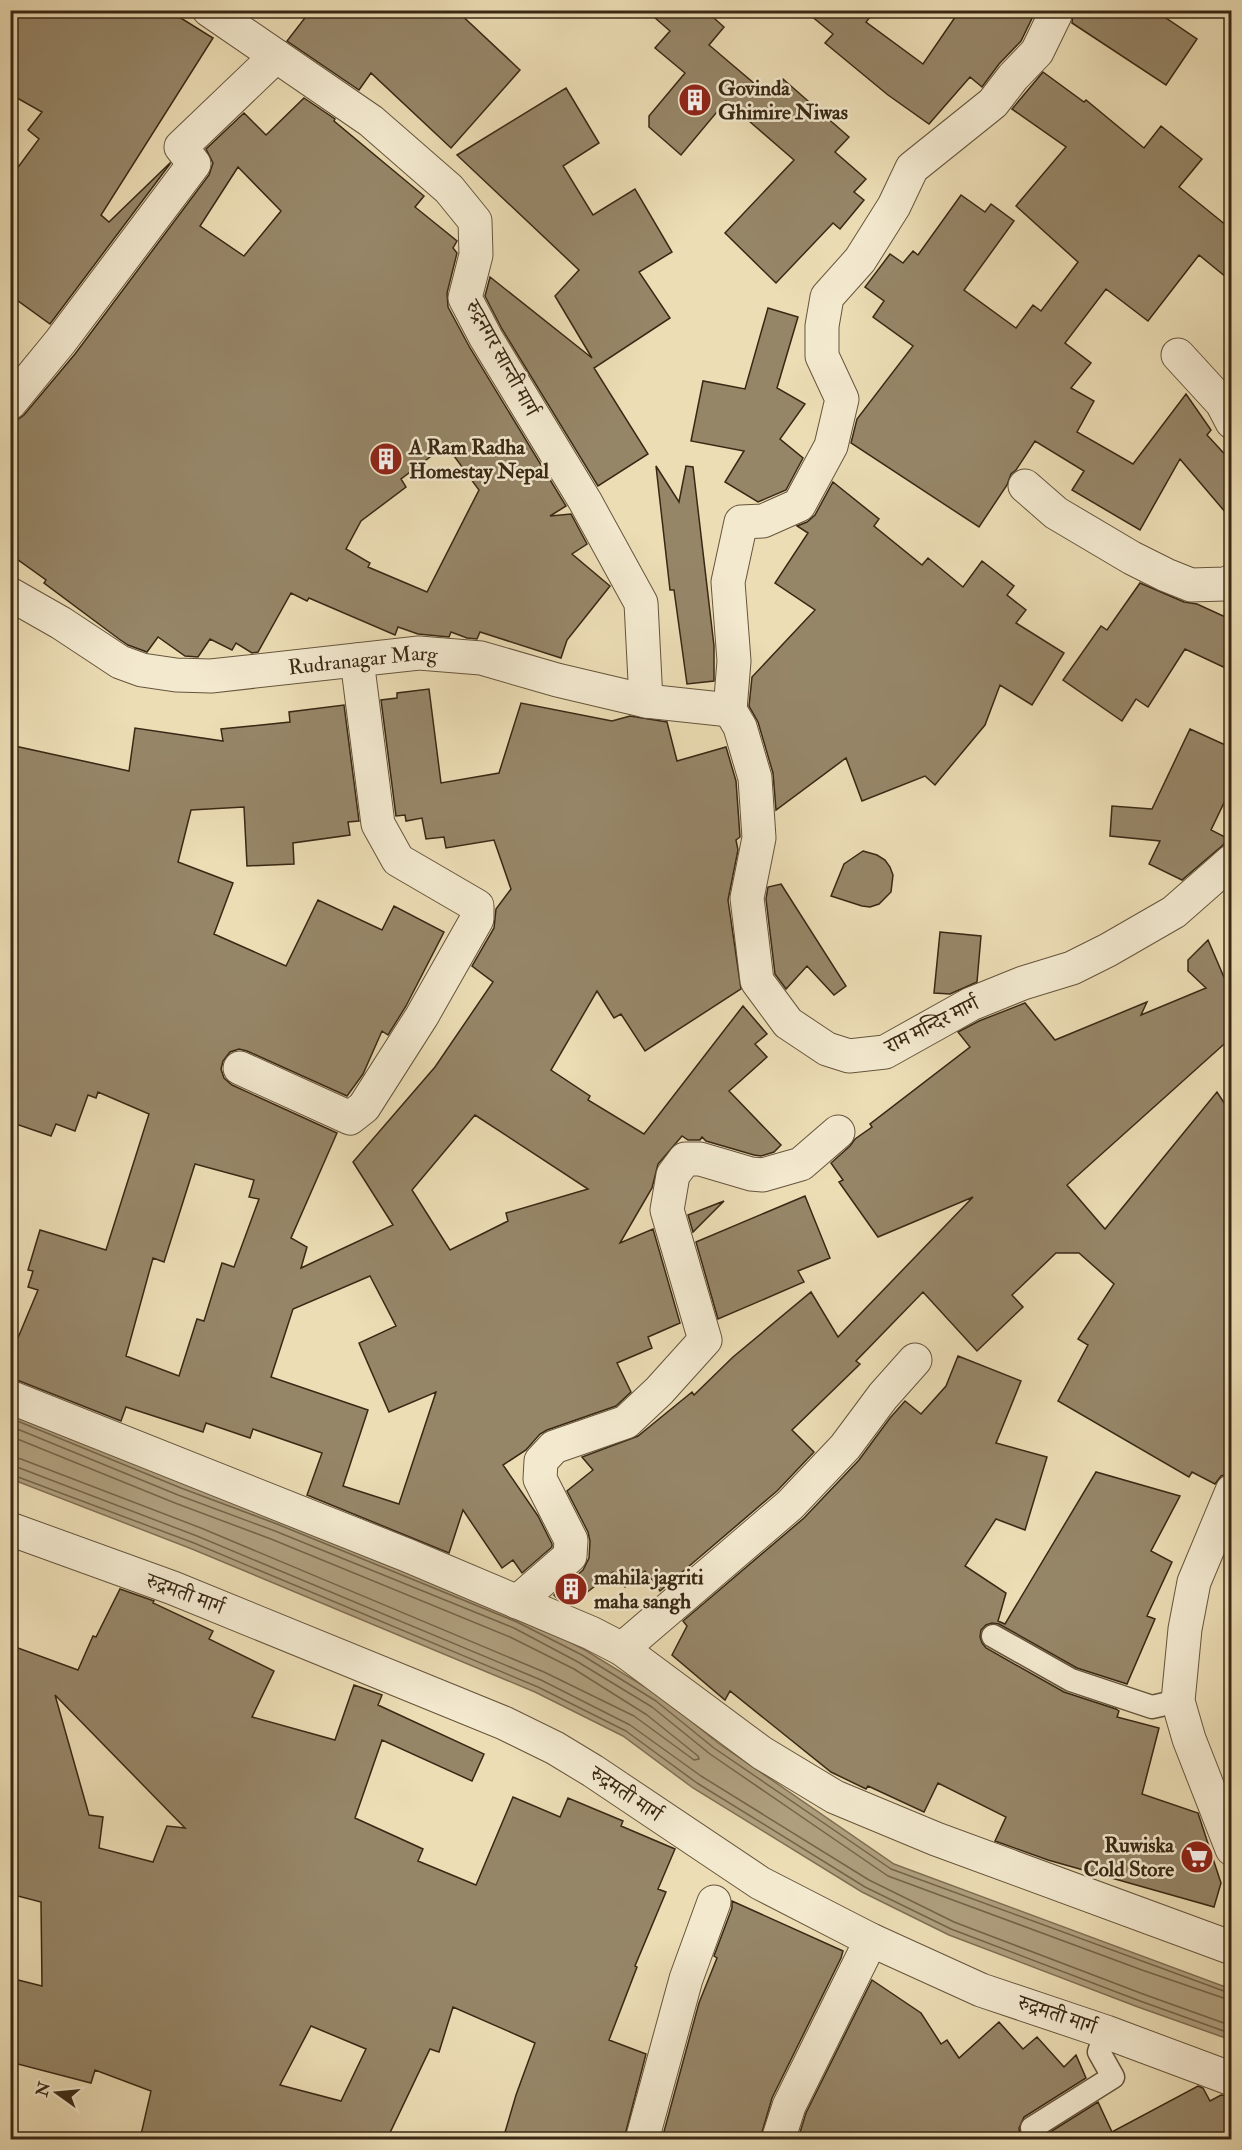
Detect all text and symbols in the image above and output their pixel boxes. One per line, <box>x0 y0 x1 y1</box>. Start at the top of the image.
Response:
place label: Govinda Ghimire Niwas <box>718 75 848 126</box>
building icon: Govinda Ghimire Niwas <box>677 82 713 118</box>
street label: रुद्रनगर सान्ती मार्ग <box>458 294 546 422</box>
place label: A Ram Radha Homestay Nepal <box>408 434 550 485</box>
building icon: A Ram Radha Homestay Nepal <box>368 441 404 477</box>
street label: Rudranagar Marg <box>287 639 439 681</box>
street label: राम मन्दिर मार्ग <box>880 989 984 1061</box>
place label: mahila jagriti maha sangh <box>594 1564 704 1615</box>
street label: रुद्रमती मार्ग <box>141 1566 229 1622</box>
building icon: mahila jagriti maha sangh <box>553 1571 589 1607</box>
street label: रुद्रमती मार्ग <box>584 1759 668 1829</box>
place label: Ruwiska Cold Store <box>1083 1832 1175 1883</box>
supermarket icon: Ruwiska Cold Store <box>1179 1839 1215 1875</box>
street label: रुद्रमती मार्ग <box>1013 1989 1101 2041</box>
north arrow <box>27 2063 87 2123</box>
text: N <box>32 2079 55 2100</box>

